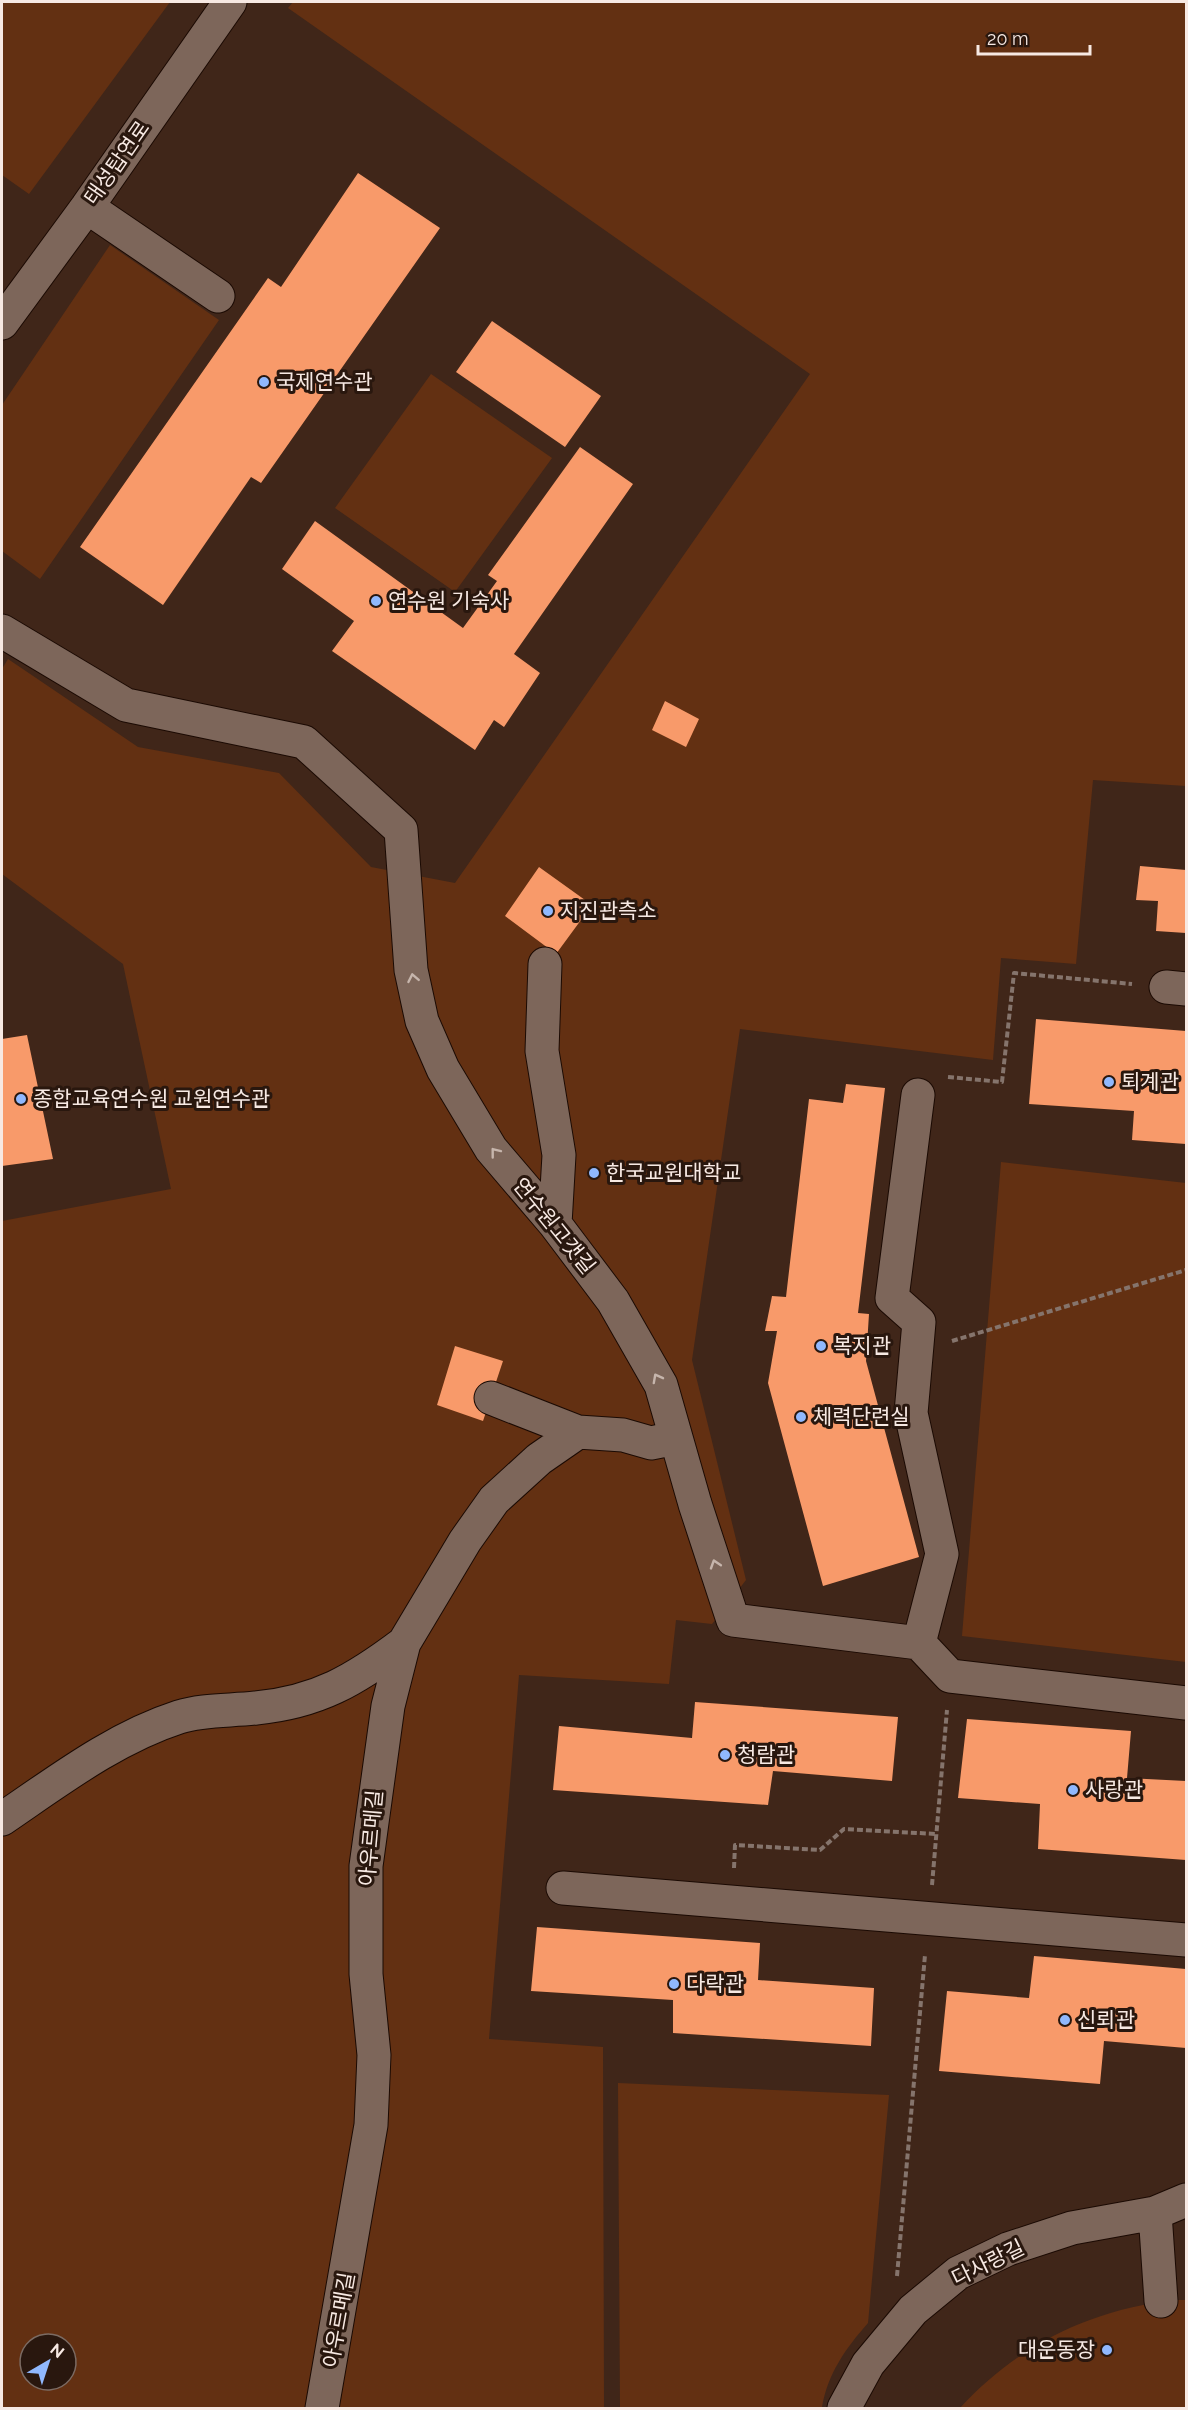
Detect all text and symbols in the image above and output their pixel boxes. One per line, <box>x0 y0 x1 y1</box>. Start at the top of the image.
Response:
scale bar <box>978 18 1090 56</box>
text: 20 m <box>987 28 1029 49</box>
street label: 태성탑연로 <box>79 116 155 209</box>
place label: 국제연수관 <box>276 369 373 394</box>
marker: 국제연수관 <box>257 375 271 389</box>
place label: 연수원 기숙사 <box>388 588 509 613</box>
marker: 연수원 기숙사 <box>369 594 383 608</box>
place label: 지진관측소 <box>560 898 657 923</box>
marker: 지진관측소 <box>541 904 555 918</box>
one-way arrow <box>407 973 420 983</box>
place label: 퇴계관 <box>1121 1069 1179 1094</box>
marker: 퇴계관 <box>1102 1075 1116 1089</box>
place label: 종합교육연수원 교원연수관 <box>33 1086 270 1111</box>
marker: 종합교육연수원 교원연수관 <box>14 1092 28 1106</box>
one-way arrow <box>491 1148 502 1159</box>
place label: 한국교원대학교 <box>606 1160 741 1185</box>
marker: 한국교원대학교 <box>587 1166 601 1180</box>
street label: 연수원고갯길 <box>508 1173 601 1279</box>
place label: 복지관 <box>833 1333 891 1358</box>
marker: 복지관 <box>814 1339 828 1353</box>
one-way arrow <box>653 1374 664 1385</box>
place label: 체력단련실 <box>813 1404 910 1429</box>
marker: 체력단련실 <box>794 1410 808 1424</box>
one-way arrow <box>710 1559 722 1570</box>
place label: 청람관 <box>737 1742 795 1767</box>
marker: 청람관 <box>718 1748 732 1762</box>
place label: 사랑관 <box>1085 1777 1143 1802</box>
marker: 사랑관 <box>1066 1783 1080 1797</box>
street label: 아우르메길 <box>354 1789 387 1887</box>
place label: 다락관 <box>686 1971 744 1996</box>
marker: 다락관 <box>667 1977 681 1991</box>
place label: 신뢰관 <box>1077 2007 1135 2032</box>
marker: 신뢰관 <box>1058 2013 1072 2027</box>
street label: 다사랑길 <box>948 2234 1028 2291</box>
street label: 아우르메길 <box>318 2270 359 2370</box>
north arrow <box>18 2332 78 2392</box>
place label: 대운동장 <box>1018 2337 1095 2362</box>
text: N <box>46 2340 68 2362</box>
marker: 대운동장 <box>1100 2343 1114 2357</box>

